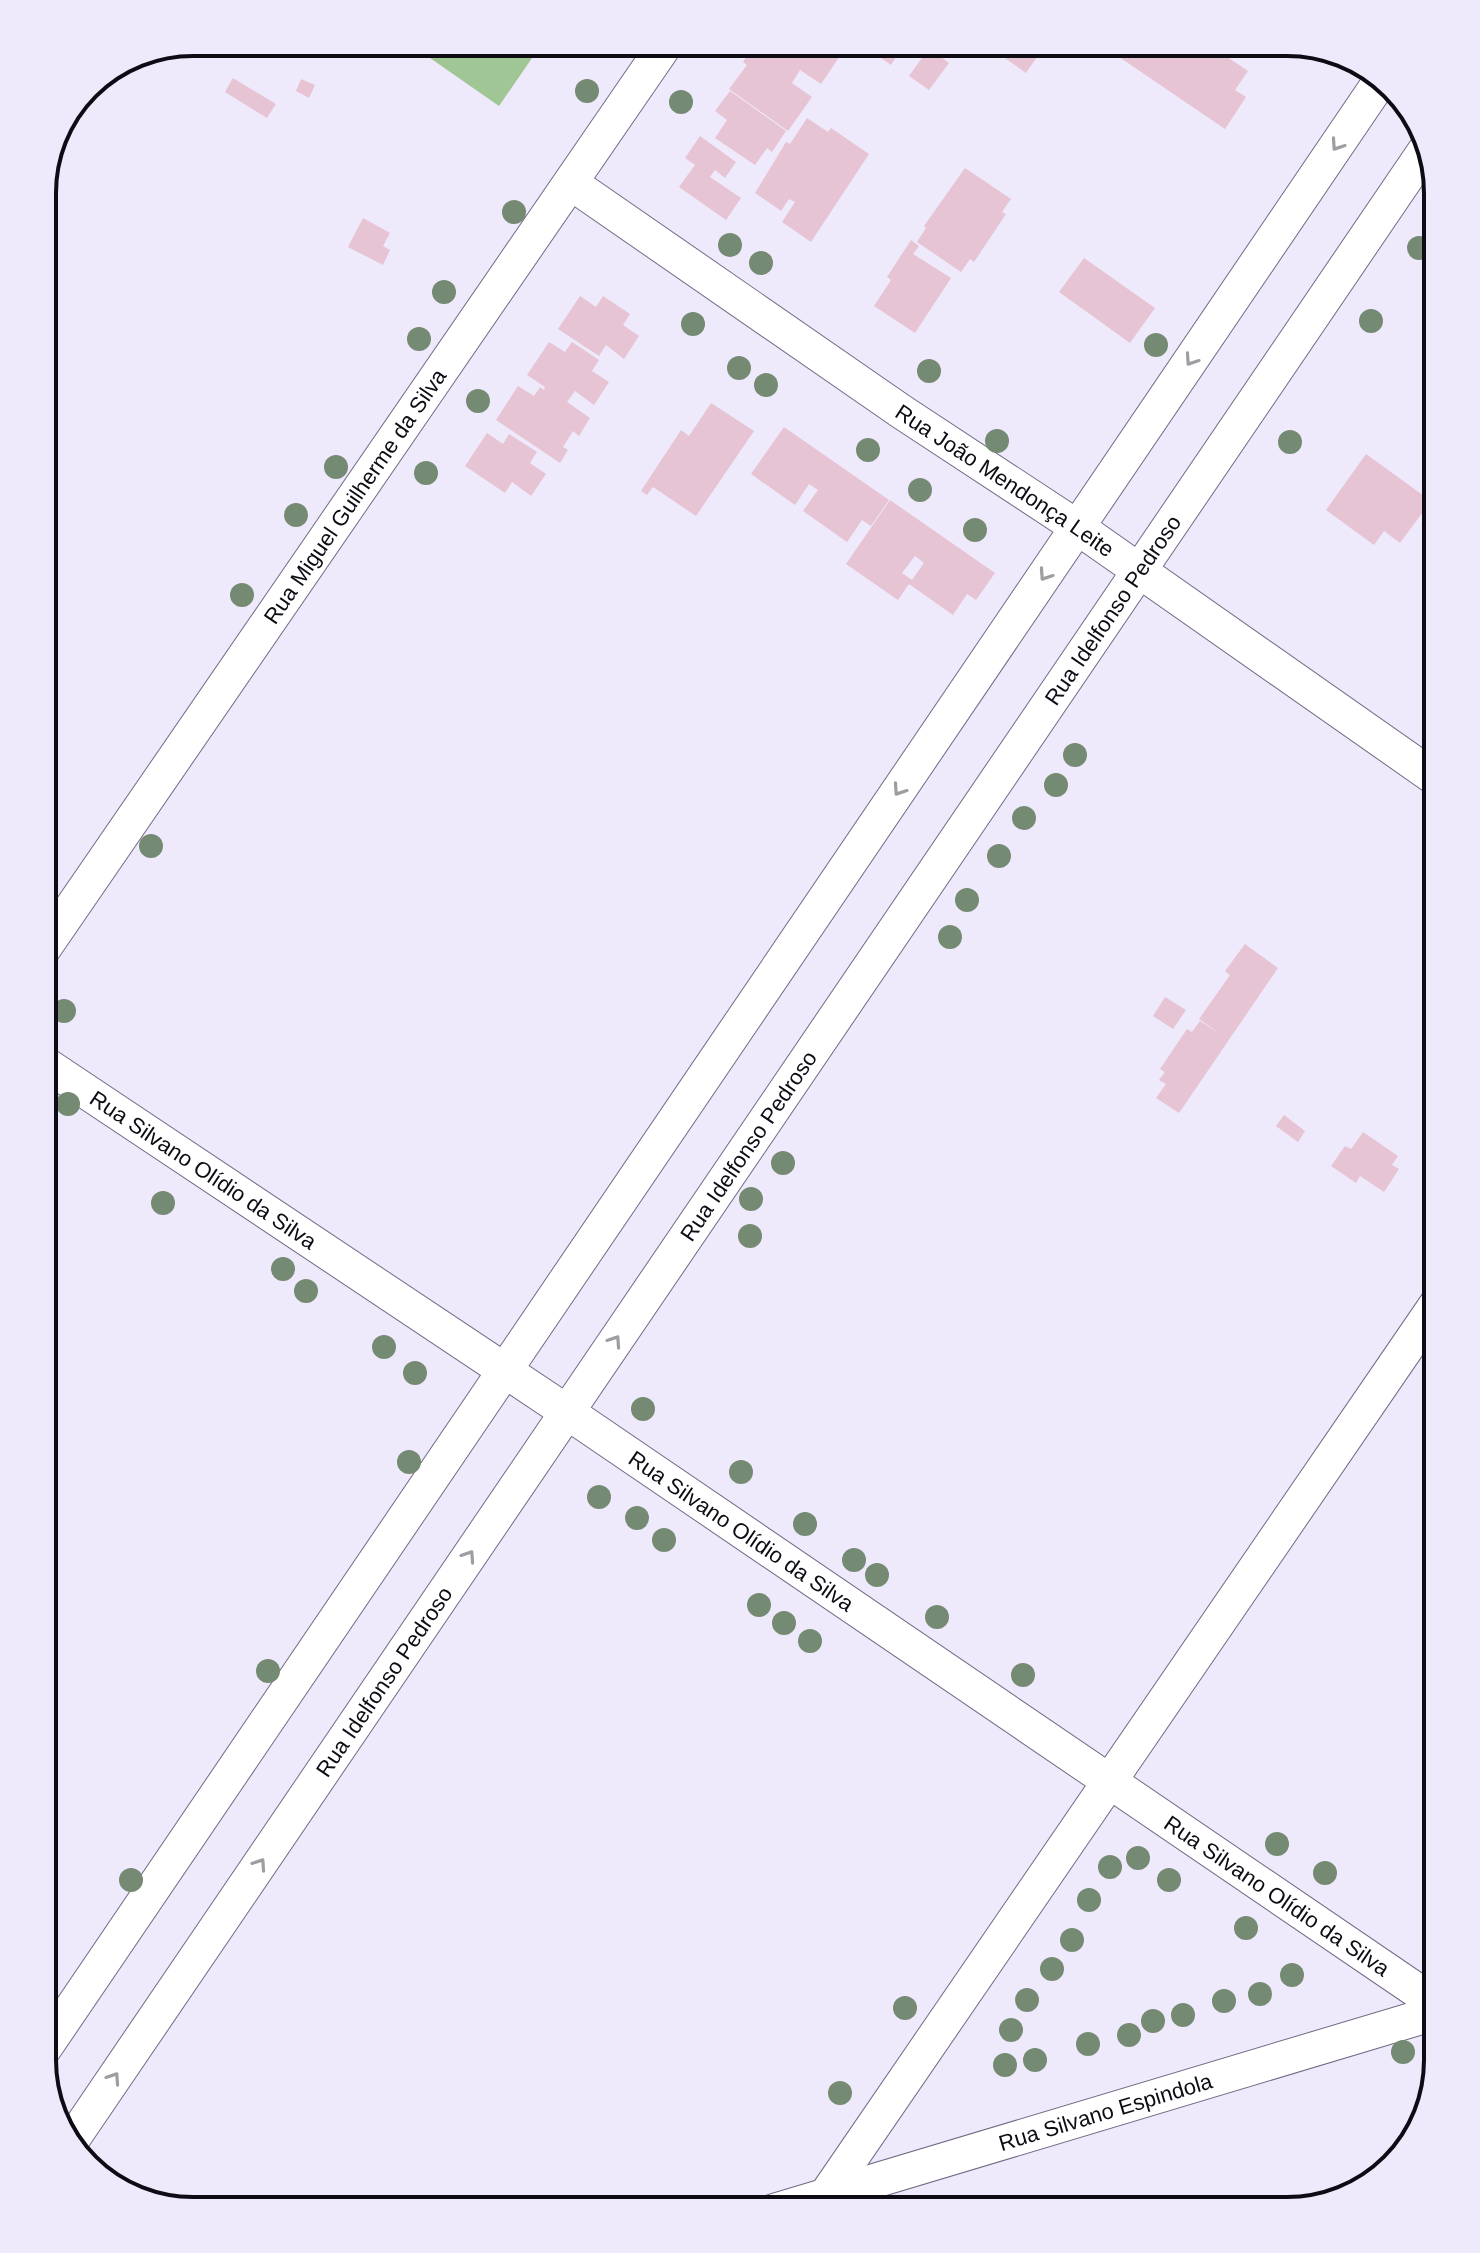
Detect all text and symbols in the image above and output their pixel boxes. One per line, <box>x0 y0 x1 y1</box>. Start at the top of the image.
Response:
one-way arrow <box>1332 136 1347 150</box>
one-way arrow <box>1186 351 1201 365</box>
street label: Rua Miguel Guilherme da Silva <box>259 364 452 629</box>
street label: Rua João Mendonça Leite <box>891 399 1119 562</box>
street label: Rua Idelfonso Pedroso <box>1040 511 1186 710</box>
one-way arrow <box>1040 566 1055 581</box>
one-way arrow <box>893 781 908 796</box>
street label: Rua Idelfonso Pedroso <box>675 1046 822 1246</box>
street label: Rua Silvano Olídio da Silva <box>85 1086 322 1255</box>
one-way arrow <box>605 1335 620 1350</box>
street label: Rua Silvano Olídio da Silva <box>624 1446 859 1617</box>
one-way arrow <box>459 1550 474 1564</box>
street label: Rua Idelfonso Pedroso <box>311 1582 458 1782</box>
street label: Rua Silvano Olídio da Silva <box>1159 1810 1395 1982</box>
one-way arrow <box>250 1858 265 1872</box>
street label: Rua Silvano Espindola <box>996 2068 1216 2156</box>
one-way arrow <box>104 2073 119 2087</box>

